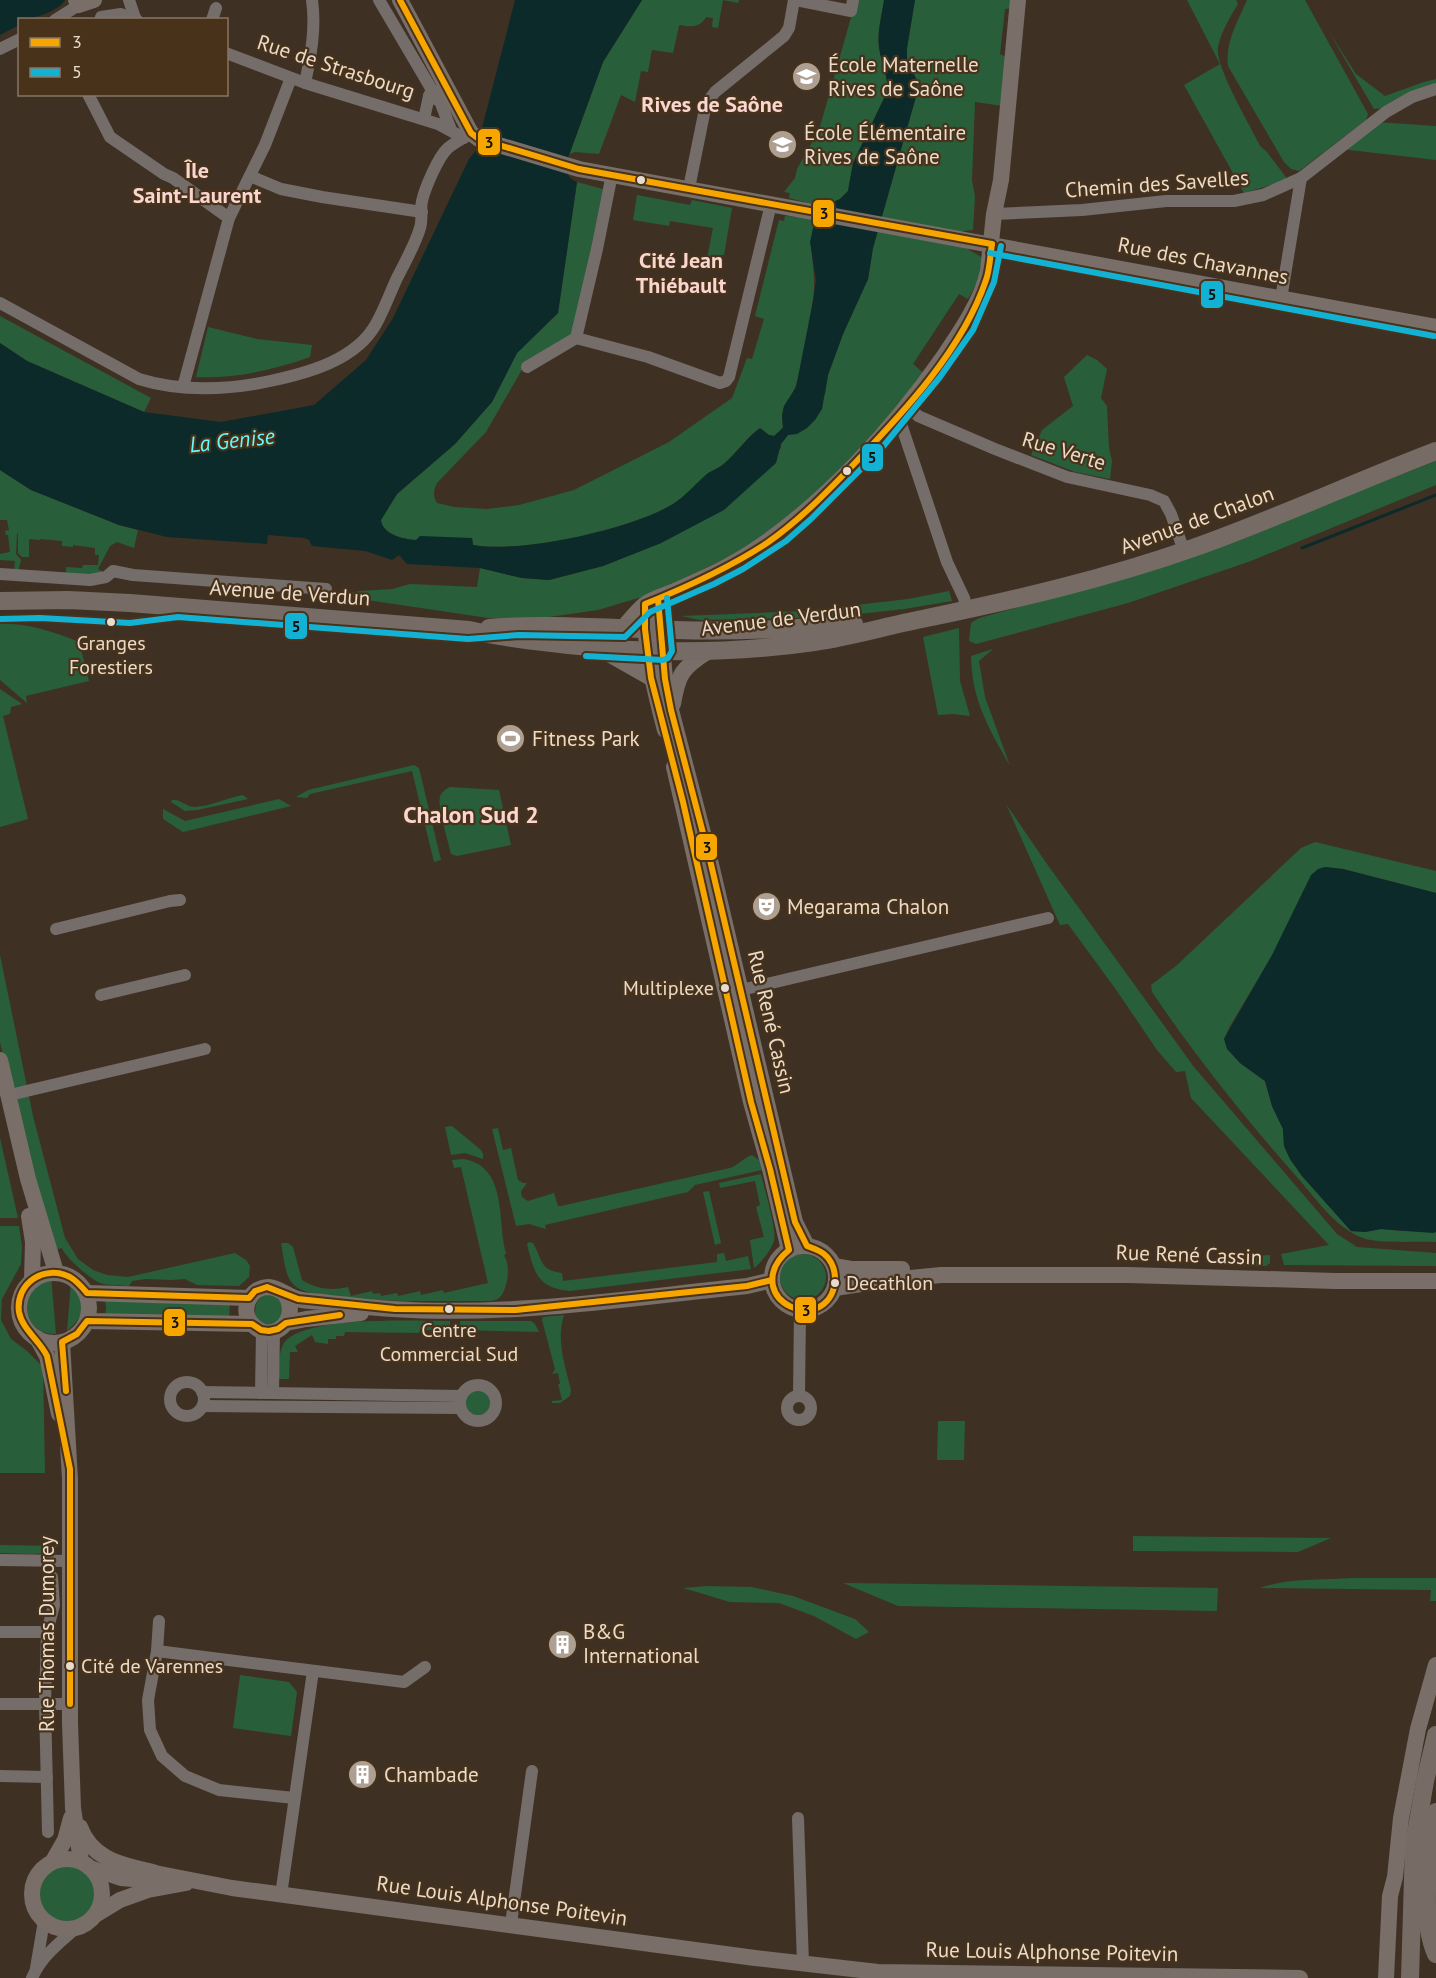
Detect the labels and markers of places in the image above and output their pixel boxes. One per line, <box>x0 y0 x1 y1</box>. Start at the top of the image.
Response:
place label: École Maternelle Rives de Saône <box>828 51 979 102</box>
school or university icon: École Maternelle Rives de Saône <box>791 61 823 93</box>
place label: École Élémentaire Rives de Saône <box>804 119 966 170</box>
school or university icon: École Élémentaire Rives de Saône <box>767 129 799 161</box>
unlabelled marker <box>635 174 647 186</box>
unlabelled marker <box>841 465 853 477</box>
marker: Granges Forestiers <box>105 616 117 628</box>
place label: Granges Forestiers <box>69 630 153 680</box>
sports icon: Fitness Park <box>495 723 527 755</box>
place label: Fitness Park <box>532 725 640 752</box>
theatre icon: Megarama Chalon <box>750 891 782 923</box>
place label: Megarama Chalon <box>787 893 949 920</box>
place label: Multiplexe <box>623 975 714 1001</box>
marker: Multiplexe <box>719 982 731 994</box>
place label: Decathlon <box>846 1270 933 1296</box>
marker: Decathlon <box>829 1277 841 1289</box>
marker: Centre Commercial Sud <box>443 1303 455 1315</box>
place label: Centre Commercial Sud <box>380 1317 518 1367</box>
place label: B&G International <box>583 1618 699 1669</box>
building icon: B&G International <box>546 1628 578 1660</box>
place label: Cité de Varennes <box>81 1653 223 1679</box>
marker: Cité de Varennes <box>64 1660 76 1672</box>
building icon: Chambade <box>347 1759 379 1791</box>
place label: Chambade <box>384 1761 479 1788</box>

